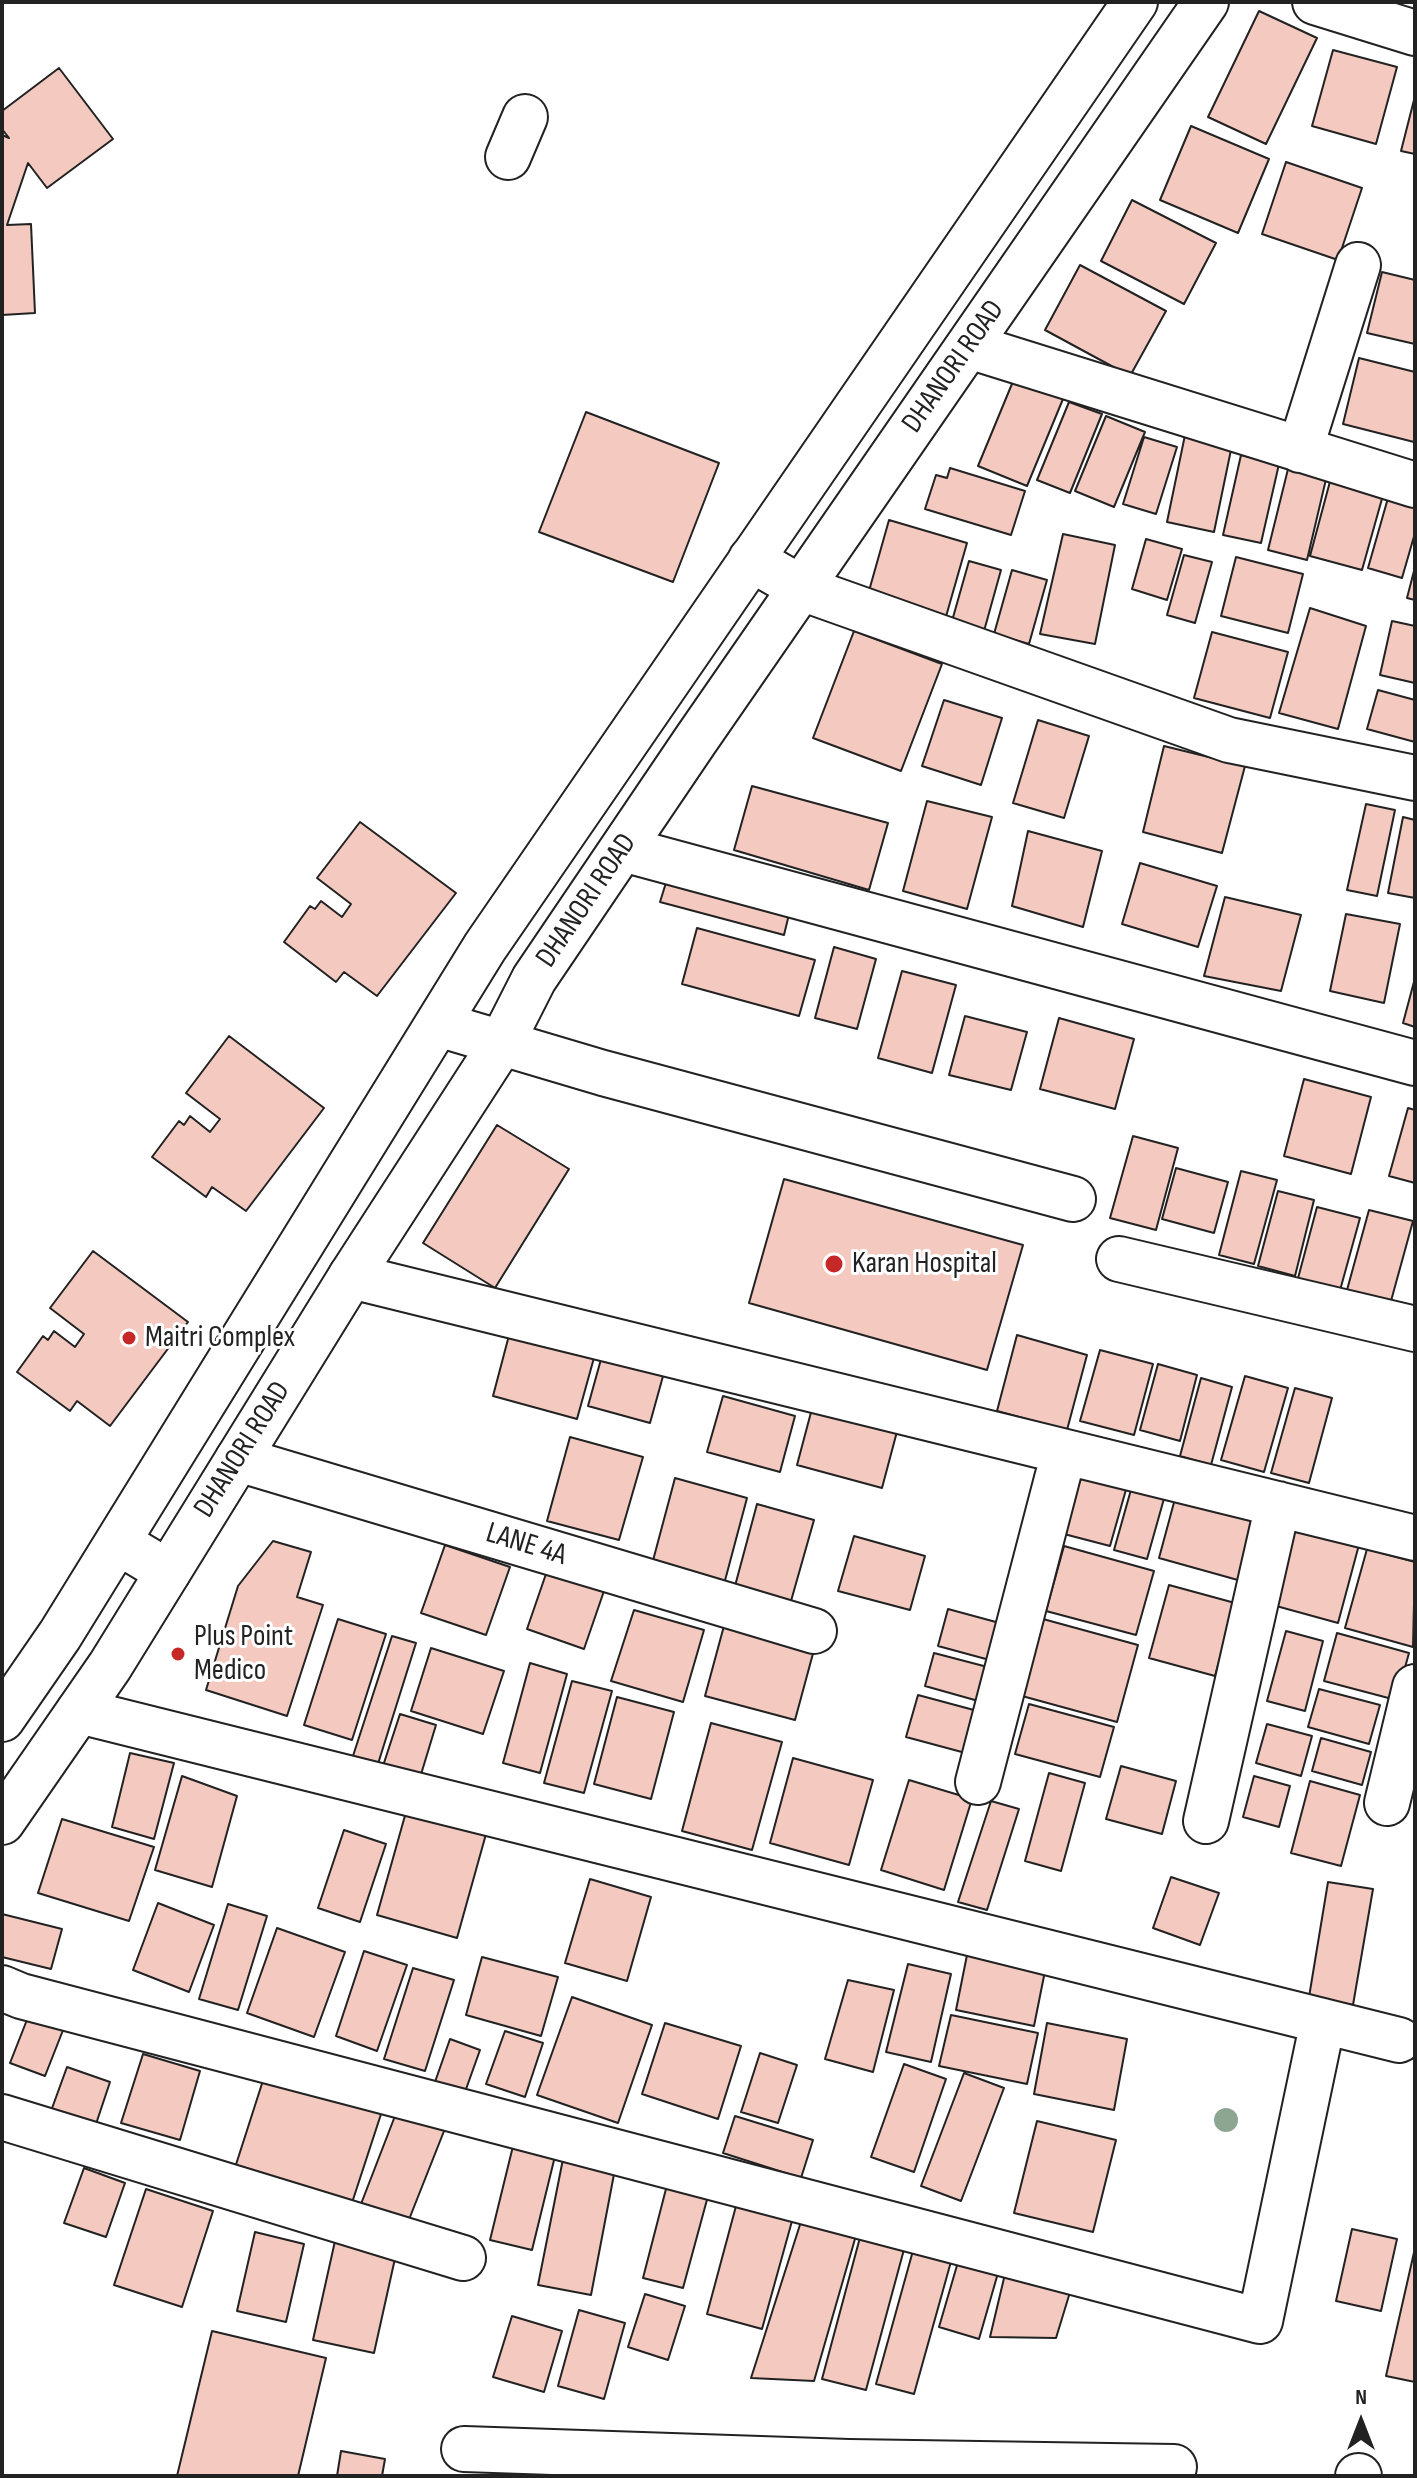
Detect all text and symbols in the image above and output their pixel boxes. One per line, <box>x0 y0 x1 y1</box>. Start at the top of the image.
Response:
street label: DHANORI ROAD <box>895 294 1013 440</box>
street label: DHANORI ROAD <box>529 827 645 975</box>
place label: Karan Hospital <box>852 1246 997 1282</box>
marker: Karan Hospital <box>823 1253 845 1275</box>
place label: Maitri Complex <box>145 1320 295 1356</box>
marker: Maitri Complex <box>120 1329 138 1347</box>
street label: DHANORI ROAD <box>187 1375 299 1525</box>
street label: LANE 4A <box>482 1516 570 1574</box>
place label: Plus Point Medico <box>194 1619 293 1690</box>
marker: Plus Point Medico <box>169 1645 187 1663</box>
north arrow <box>1321 2382 1401 2462</box>
text: N <box>1355 2384 1367 2411</box>

